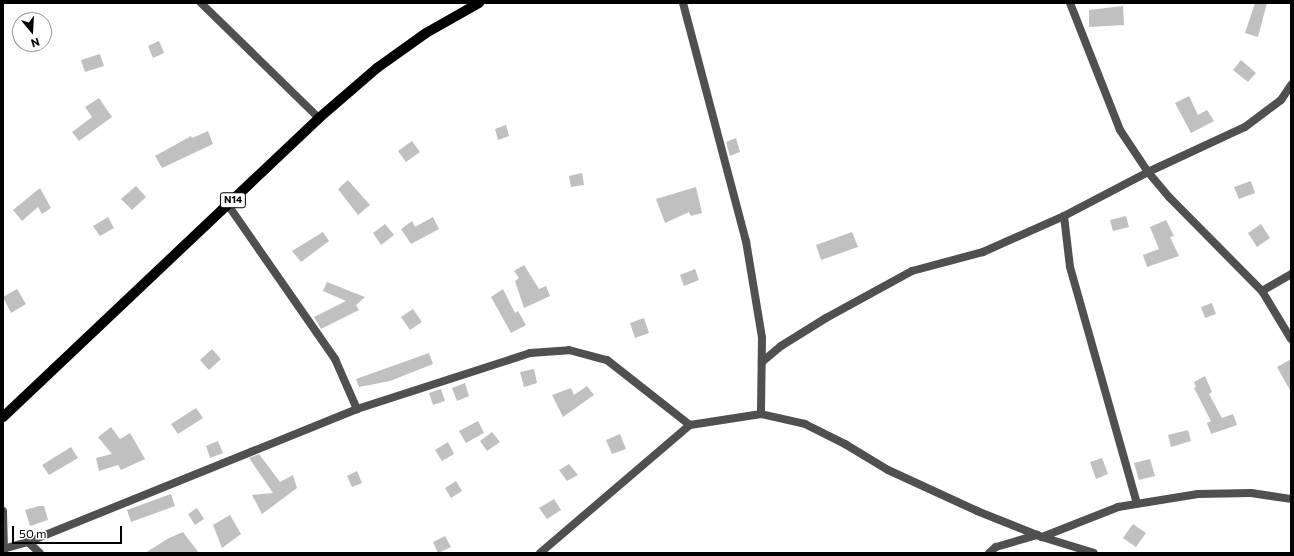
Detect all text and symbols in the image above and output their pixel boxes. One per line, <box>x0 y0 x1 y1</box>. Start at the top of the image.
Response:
north arrow <box>12 12 52 52</box>
text: N <box>30 35 42 50</box>
road number: N14 <box>219 192 247 208</box>
scale bar <box>14 518 124 544</box>
text: 50 m <box>19 526 47 540</box>

